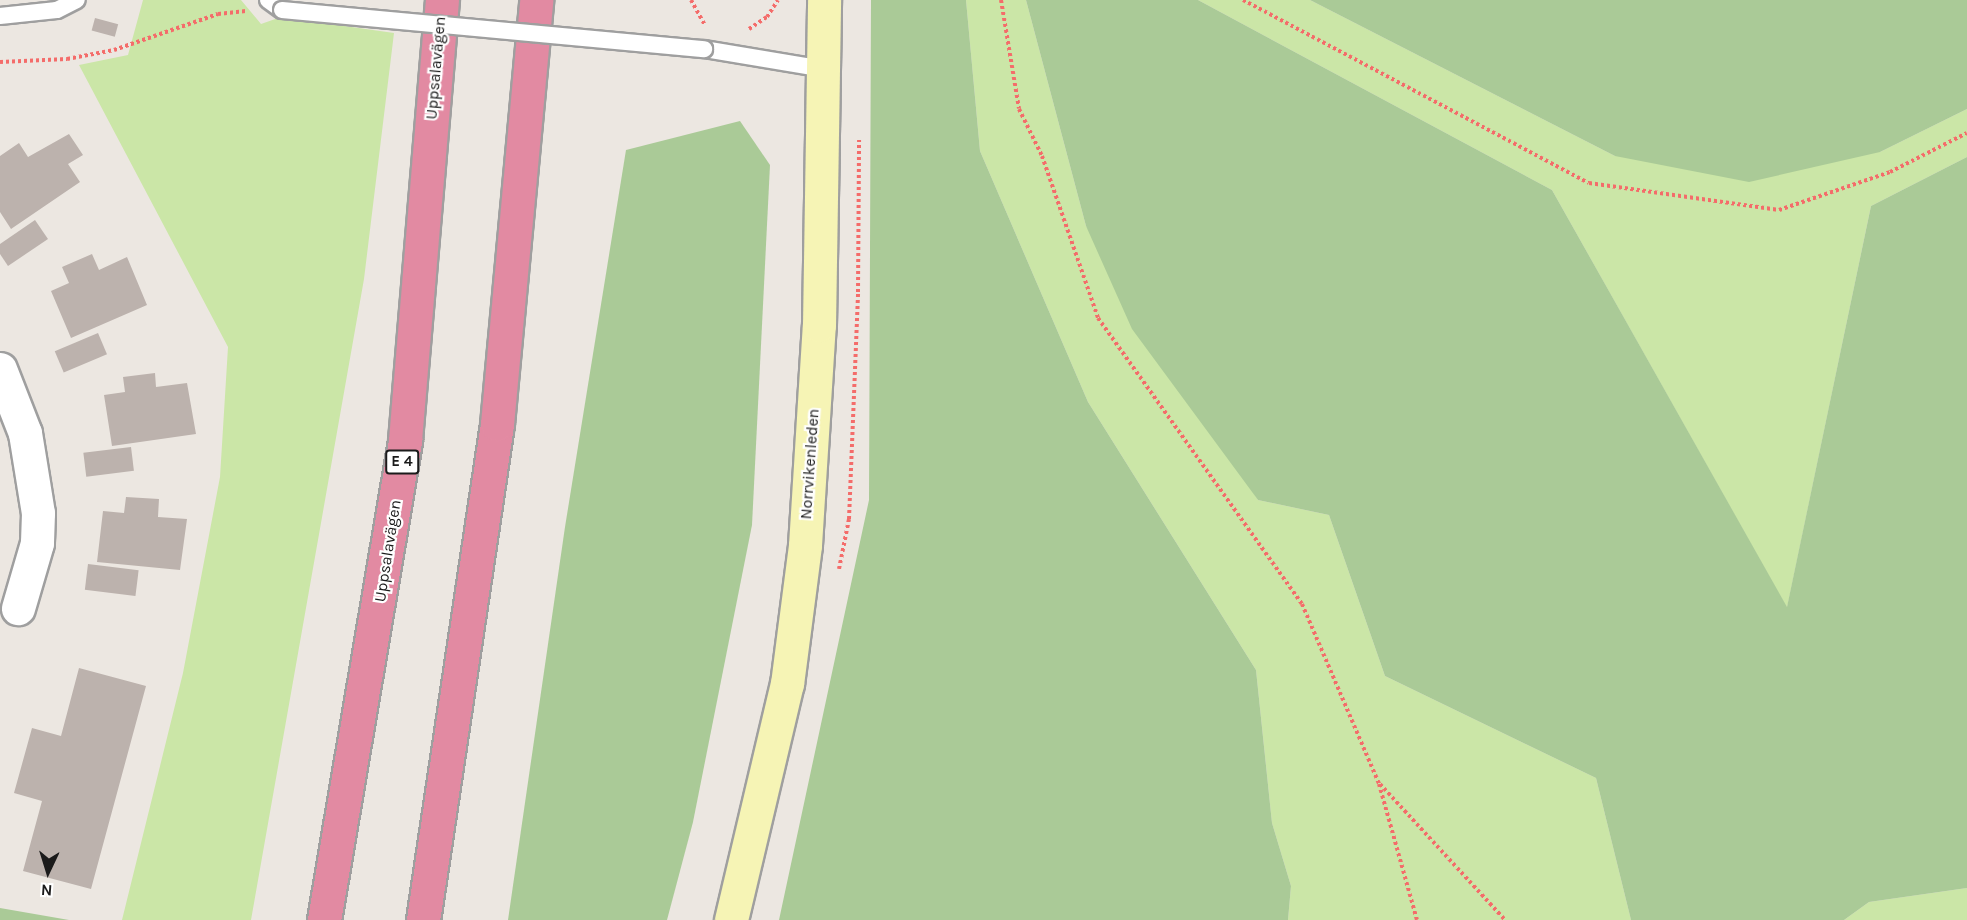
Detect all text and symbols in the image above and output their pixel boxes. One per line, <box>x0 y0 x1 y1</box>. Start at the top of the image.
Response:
street label: Uppsalavägen <box>422 16 450 120</box>
street label: Norrvikenleden <box>797 408 823 520</box>
road number: E 4 <box>384 450 420 474</box>
street label: Uppsalavägen <box>370 498 406 604</box>
north arrow <box>18 842 78 902</box>
text: N <box>40 881 53 900</box>

